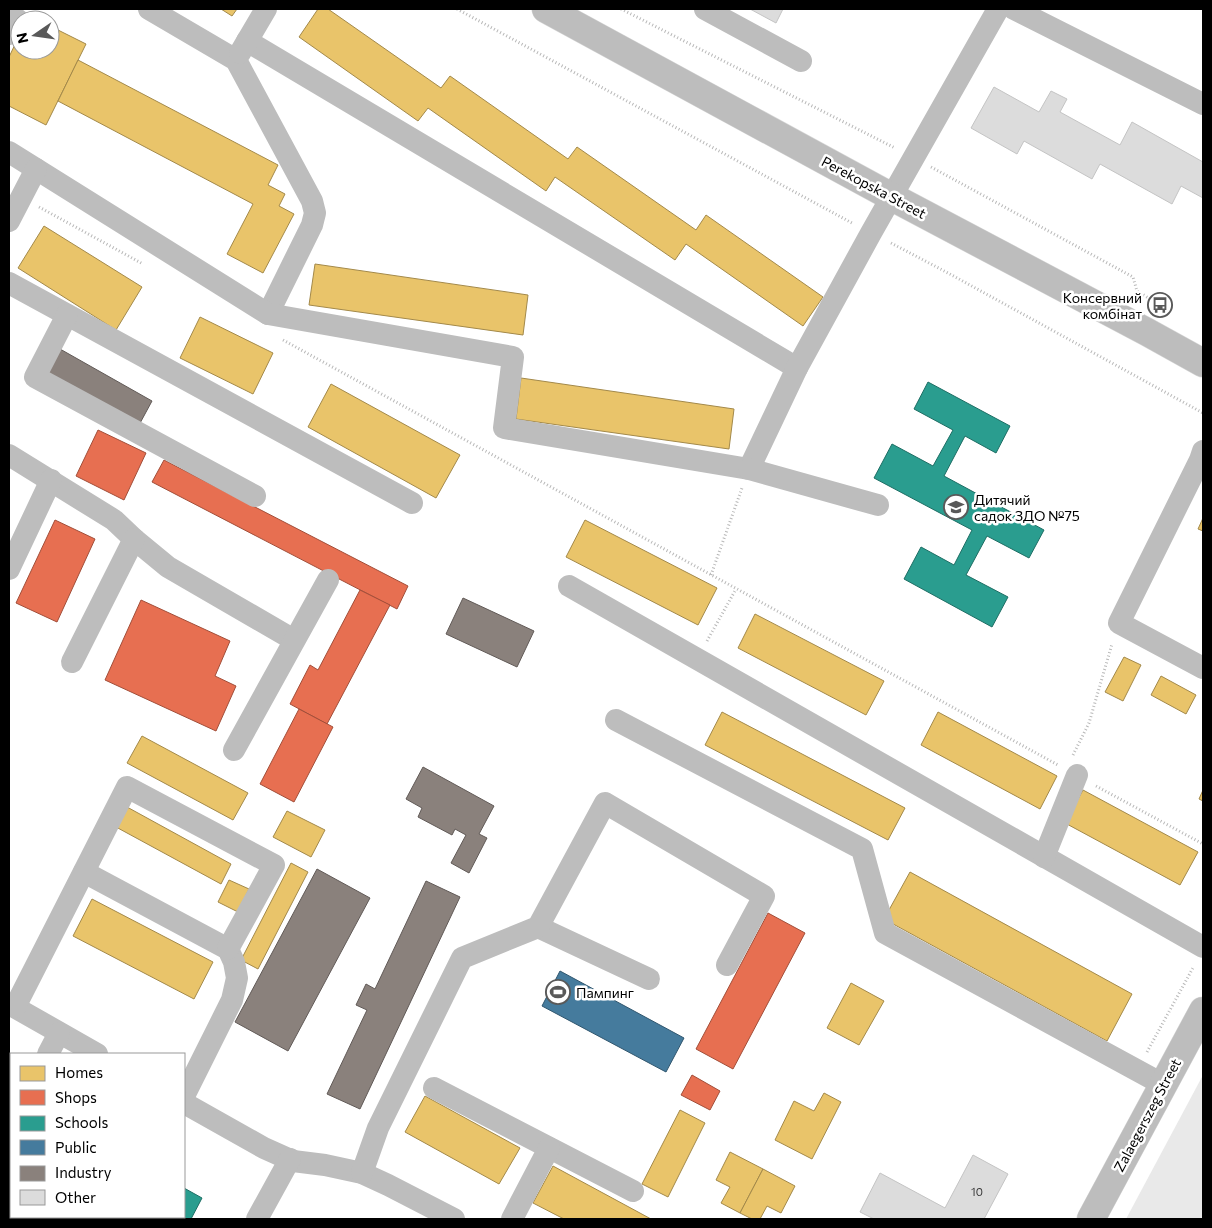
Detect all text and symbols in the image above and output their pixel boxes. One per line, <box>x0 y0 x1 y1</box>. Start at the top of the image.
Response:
north arrow <box>10 10 60 60</box>
text: N <box>12 31 31 45</box>
street label: Perekopska Street <box>819 152 929 222</box>
place label: Консервний комбінат <box>1063 289 1142 322</box>
bus stop icon: Консервний комбінат <box>1147 292 1173 318</box>
place label: Дитячий садок ЗДО №75 <box>974 491 1080 524</box>
school or university icon: Дитячий садок ЗДО №75 <box>943 494 969 520</box>
sports icon: Пампинг <box>545 979 571 1005</box>
place label: Пампинг <box>576 984 634 1001</box>
legend <box>10 1053 185 1218</box>
street label: Zalaegerszeg Street <box>1110 1055 1184 1174</box>
text: Homes <box>55 1063 103 1081</box>
text: Shops <box>55 1088 97 1106</box>
text: Schools <box>55 1113 109 1131</box>
text: Public <box>55 1138 97 1156</box>
text: Industry <box>55 1163 112 1181</box>
house number: 10 <box>971 1185 983 1198</box>
text: Other <box>55 1188 96 1206</box>

